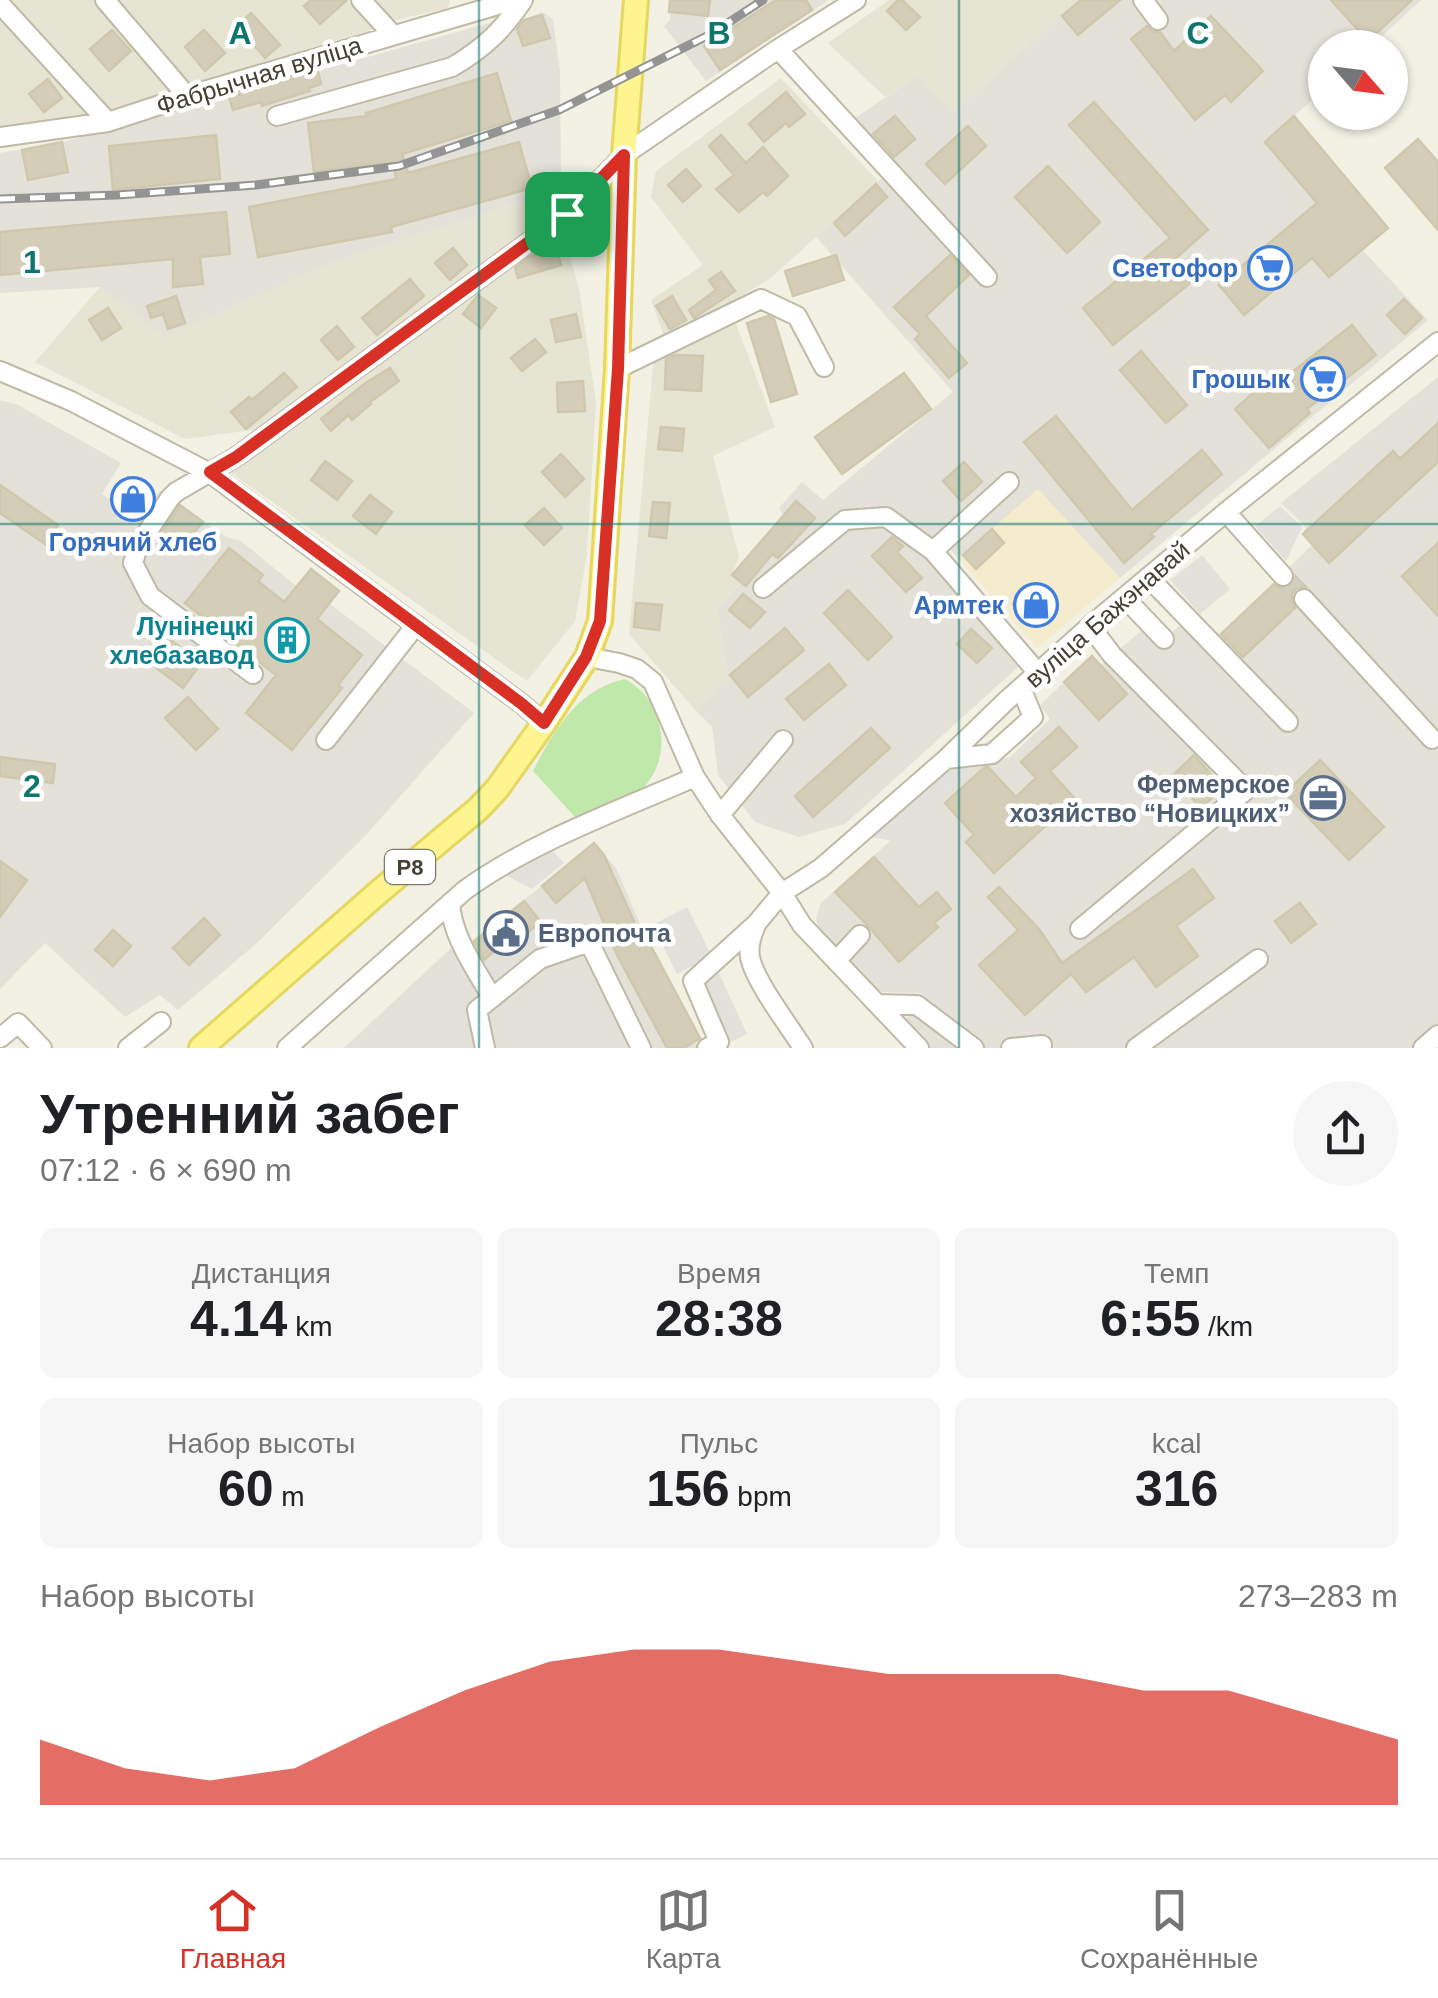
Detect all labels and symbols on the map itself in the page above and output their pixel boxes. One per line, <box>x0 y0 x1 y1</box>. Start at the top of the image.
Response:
text: A <box>228 15 252 51</box>
text: B <box>707 15 731 51</box>
text: C <box>1186 15 1210 51</box>
street label: Фабрычная вуліца <box>153 30 365 120</box>
north arrow <box>1308 30 1408 130</box>
pin <box>525 172 610 257</box>
text: 1 <box>23 244 41 280</box>
supermarket icon: Светофор <box>1247 245 1293 291</box>
place label: Светофор <box>1112 254 1238 282</box>
supermarket icon: Грошык <box>1300 356 1346 402</box>
place label: Грошык <box>1192 365 1290 393</box>
shop icon: Горячий хлеб <box>110 476 156 522</box>
place label: Горячий хлеб <box>49 528 217 556</box>
street label: вуліца Бажэнавай <box>1019 535 1195 693</box>
shop icon: Армтек <box>1013 582 1059 628</box>
place label: Армтек <box>914 591 1004 619</box>
place label: Лунінецкі хлебазавод <box>109 612 254 669</box>
building icon: Лунінецкі хлебазавод <box>264 617 310 663</box>
text: 2 <box>23 768 41 804</box>
place label: Фермерское хозяйство “Новицких” <box>1010 770 1290 827</box>
office icon: Фермерское хозяйство “Новицких” <box>1300 775 1346 821</box>
road number: Р8 <box>385 850 435 884</box>
public building icon: Европочта <box>483 910 529 956</box>
place label: Европочта <box>538 919 672 947</box>

